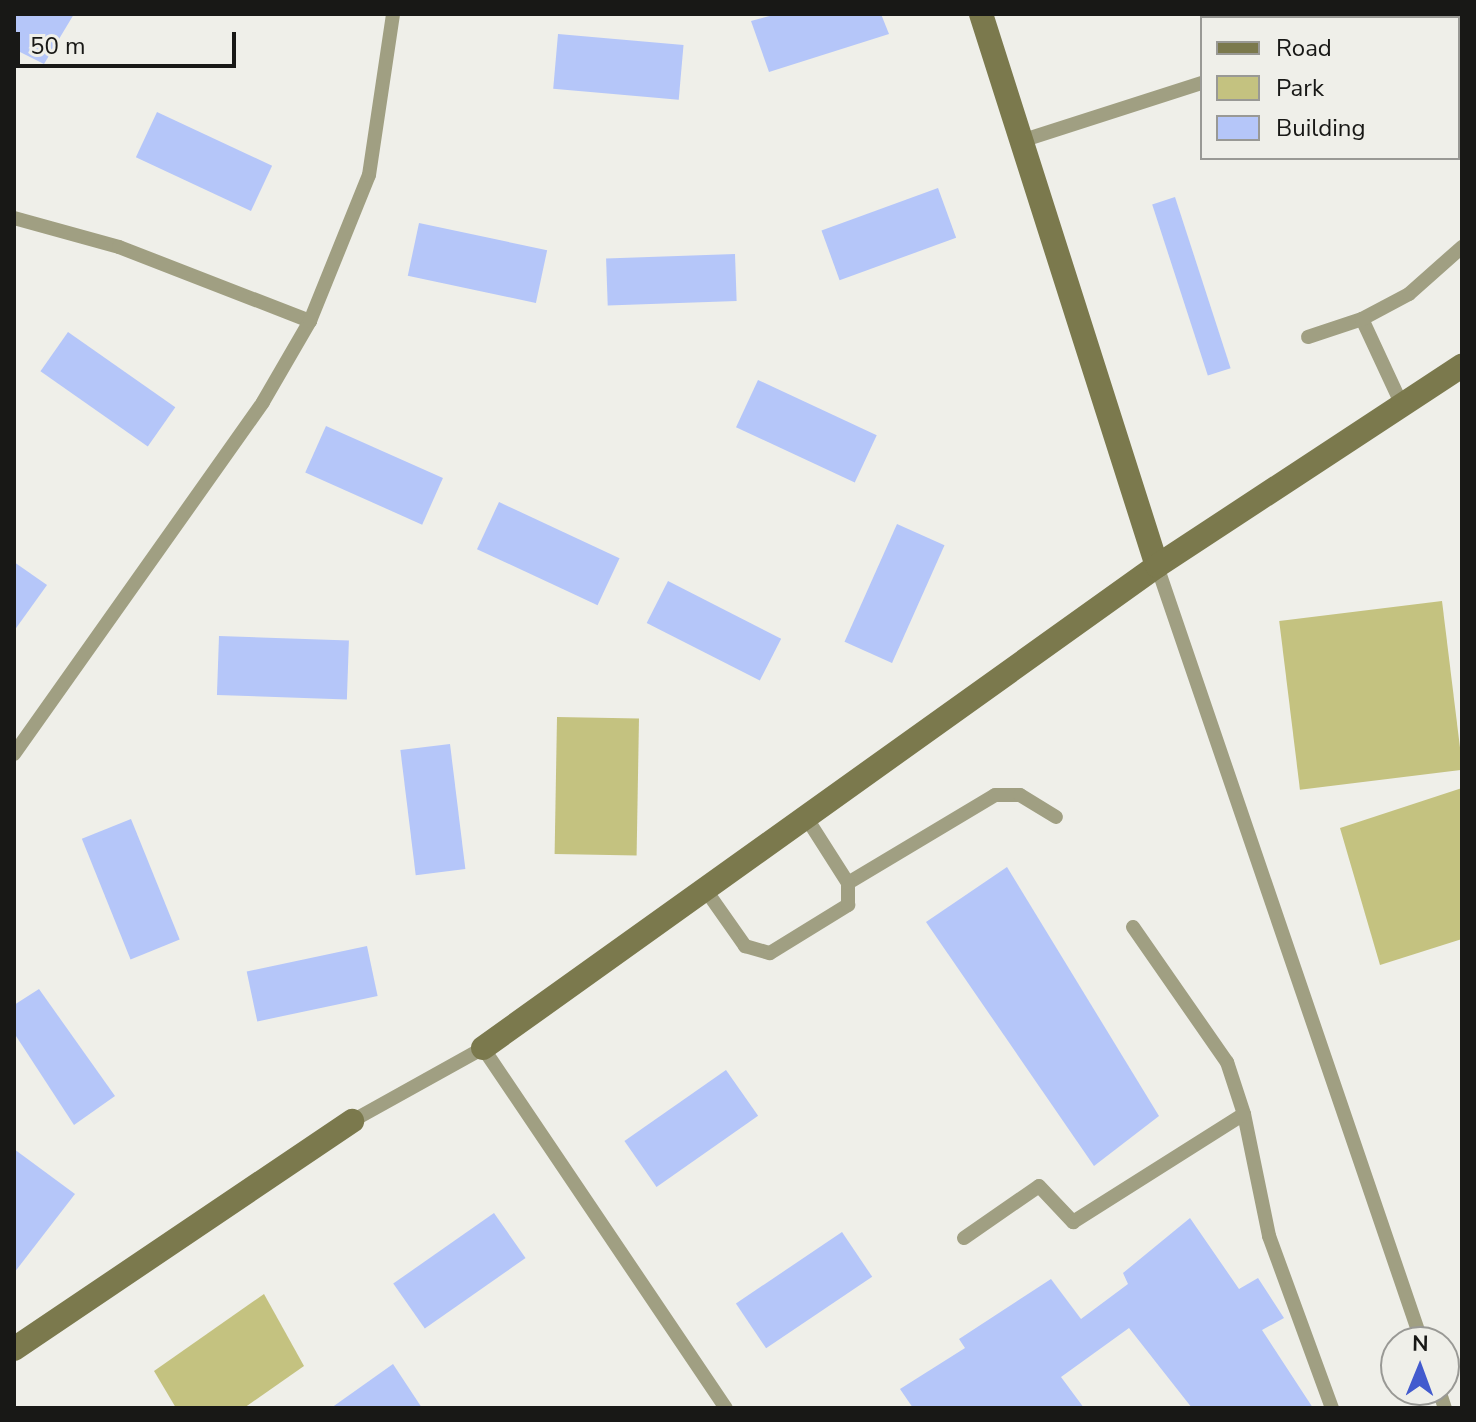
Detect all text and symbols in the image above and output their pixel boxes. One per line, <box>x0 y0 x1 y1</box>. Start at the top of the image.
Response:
scale bar <box>20 16 240 66</box>
legend <box>1200 16 1460 160</box>
text: 50 m <box>30 30 86 62</box>
text: Road <box>1276 32 1332 64</box>
text: Park <box>1276 72 1324 104</box>
text: Building <box>1276 112 1366 144</box>
north arrow <box>1380 1326 1460 1406</box>
text: N <box>1412 1329 1429 1359</box>

